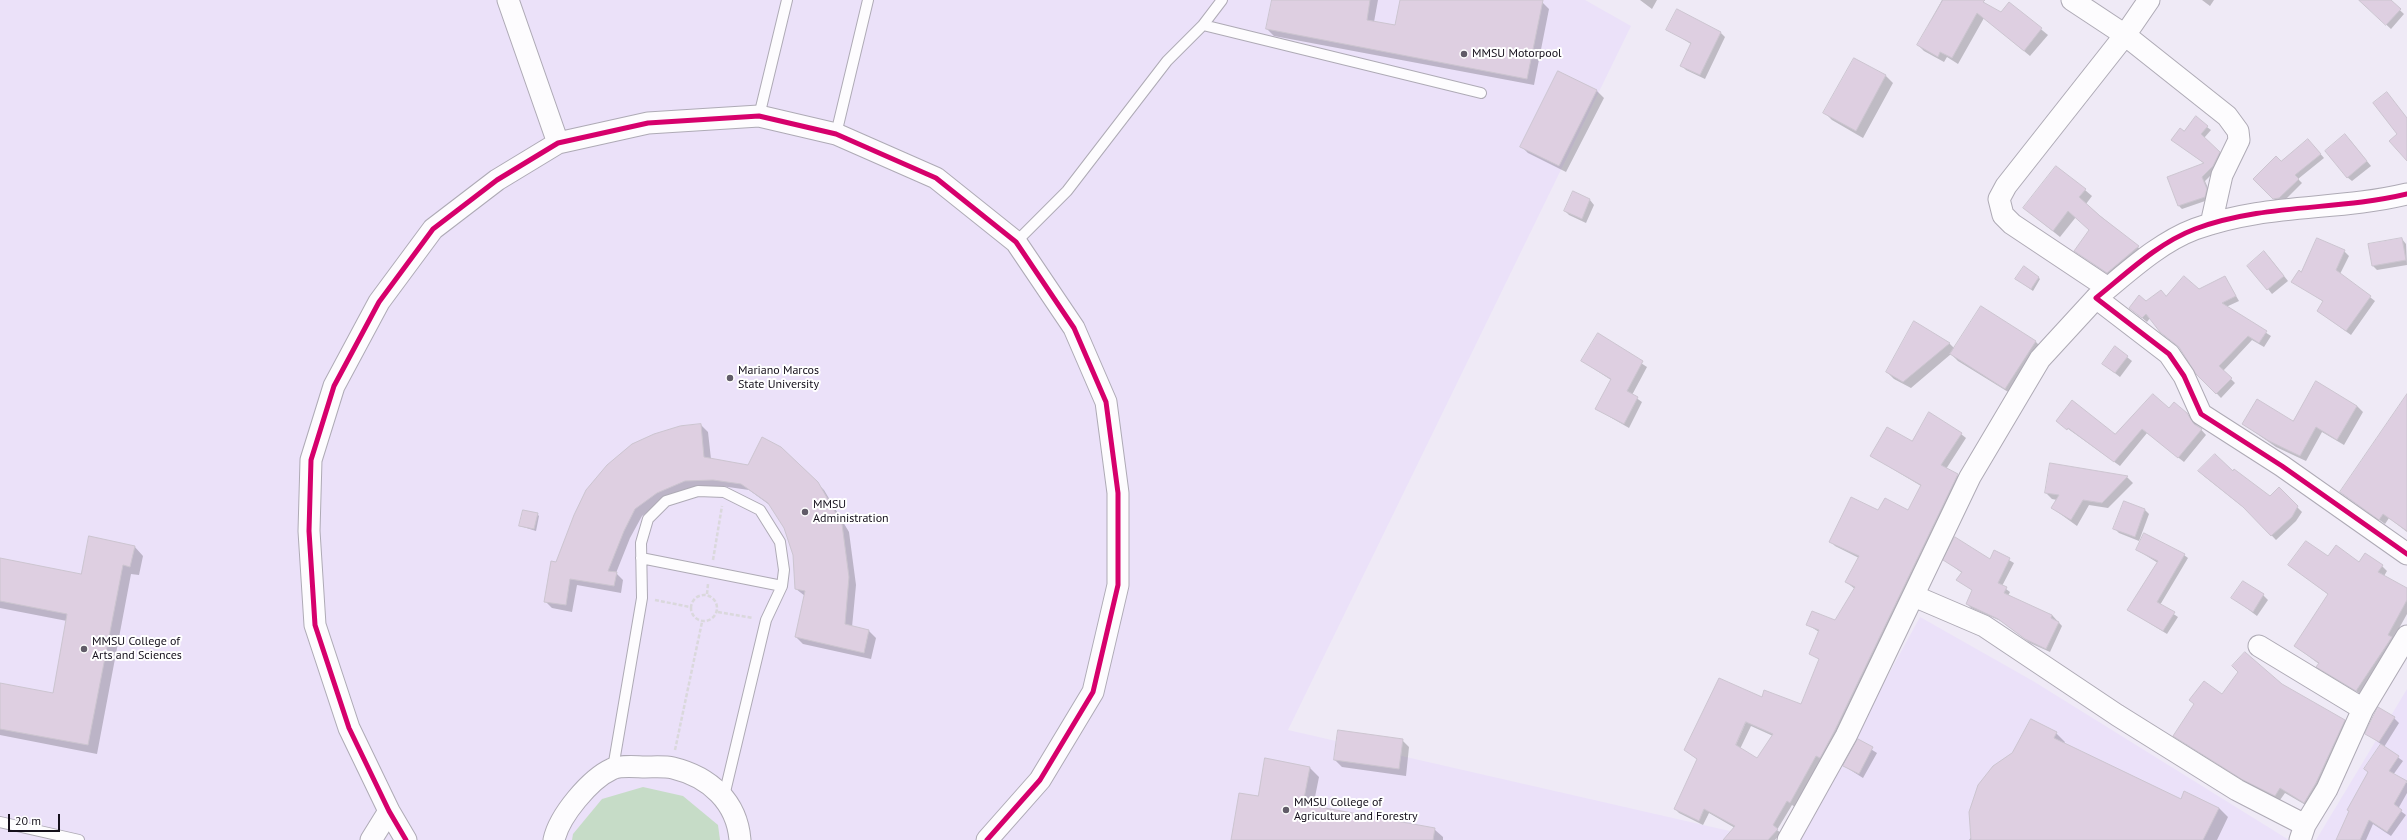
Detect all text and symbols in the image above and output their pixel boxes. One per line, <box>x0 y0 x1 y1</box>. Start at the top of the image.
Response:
place label: MMSU Motorpool <box>1472 47 1562 61</box>
marker: MMSU Motorpool <box>1459 49 1469 59</box>
place label: Mariano Marcos State University <box>738 364 819 392</box>
marker: Mariano Marcos State University <box>725 373 735 383</box>
place label: MMSU Administration <box>813 498 889 526</box>
marker: MMSU Administration <box>800 507 810 517</box>
place label: MMSU College of Arts and Sciences <box>92 635 182 663</box>
marker: MMSU College of Arts and Sciences <box>79 644 89 654</box>
place label: MMSU College of Agriculture and Forestry <box>1294 796 1418 824</box>
marker: MMSU College of Agriculture and Forestry <box>1281 805 1291 815</box>
scale bar <box>10 806 62 832</box>
text: 20 m <box>15 813 41 828</box>

